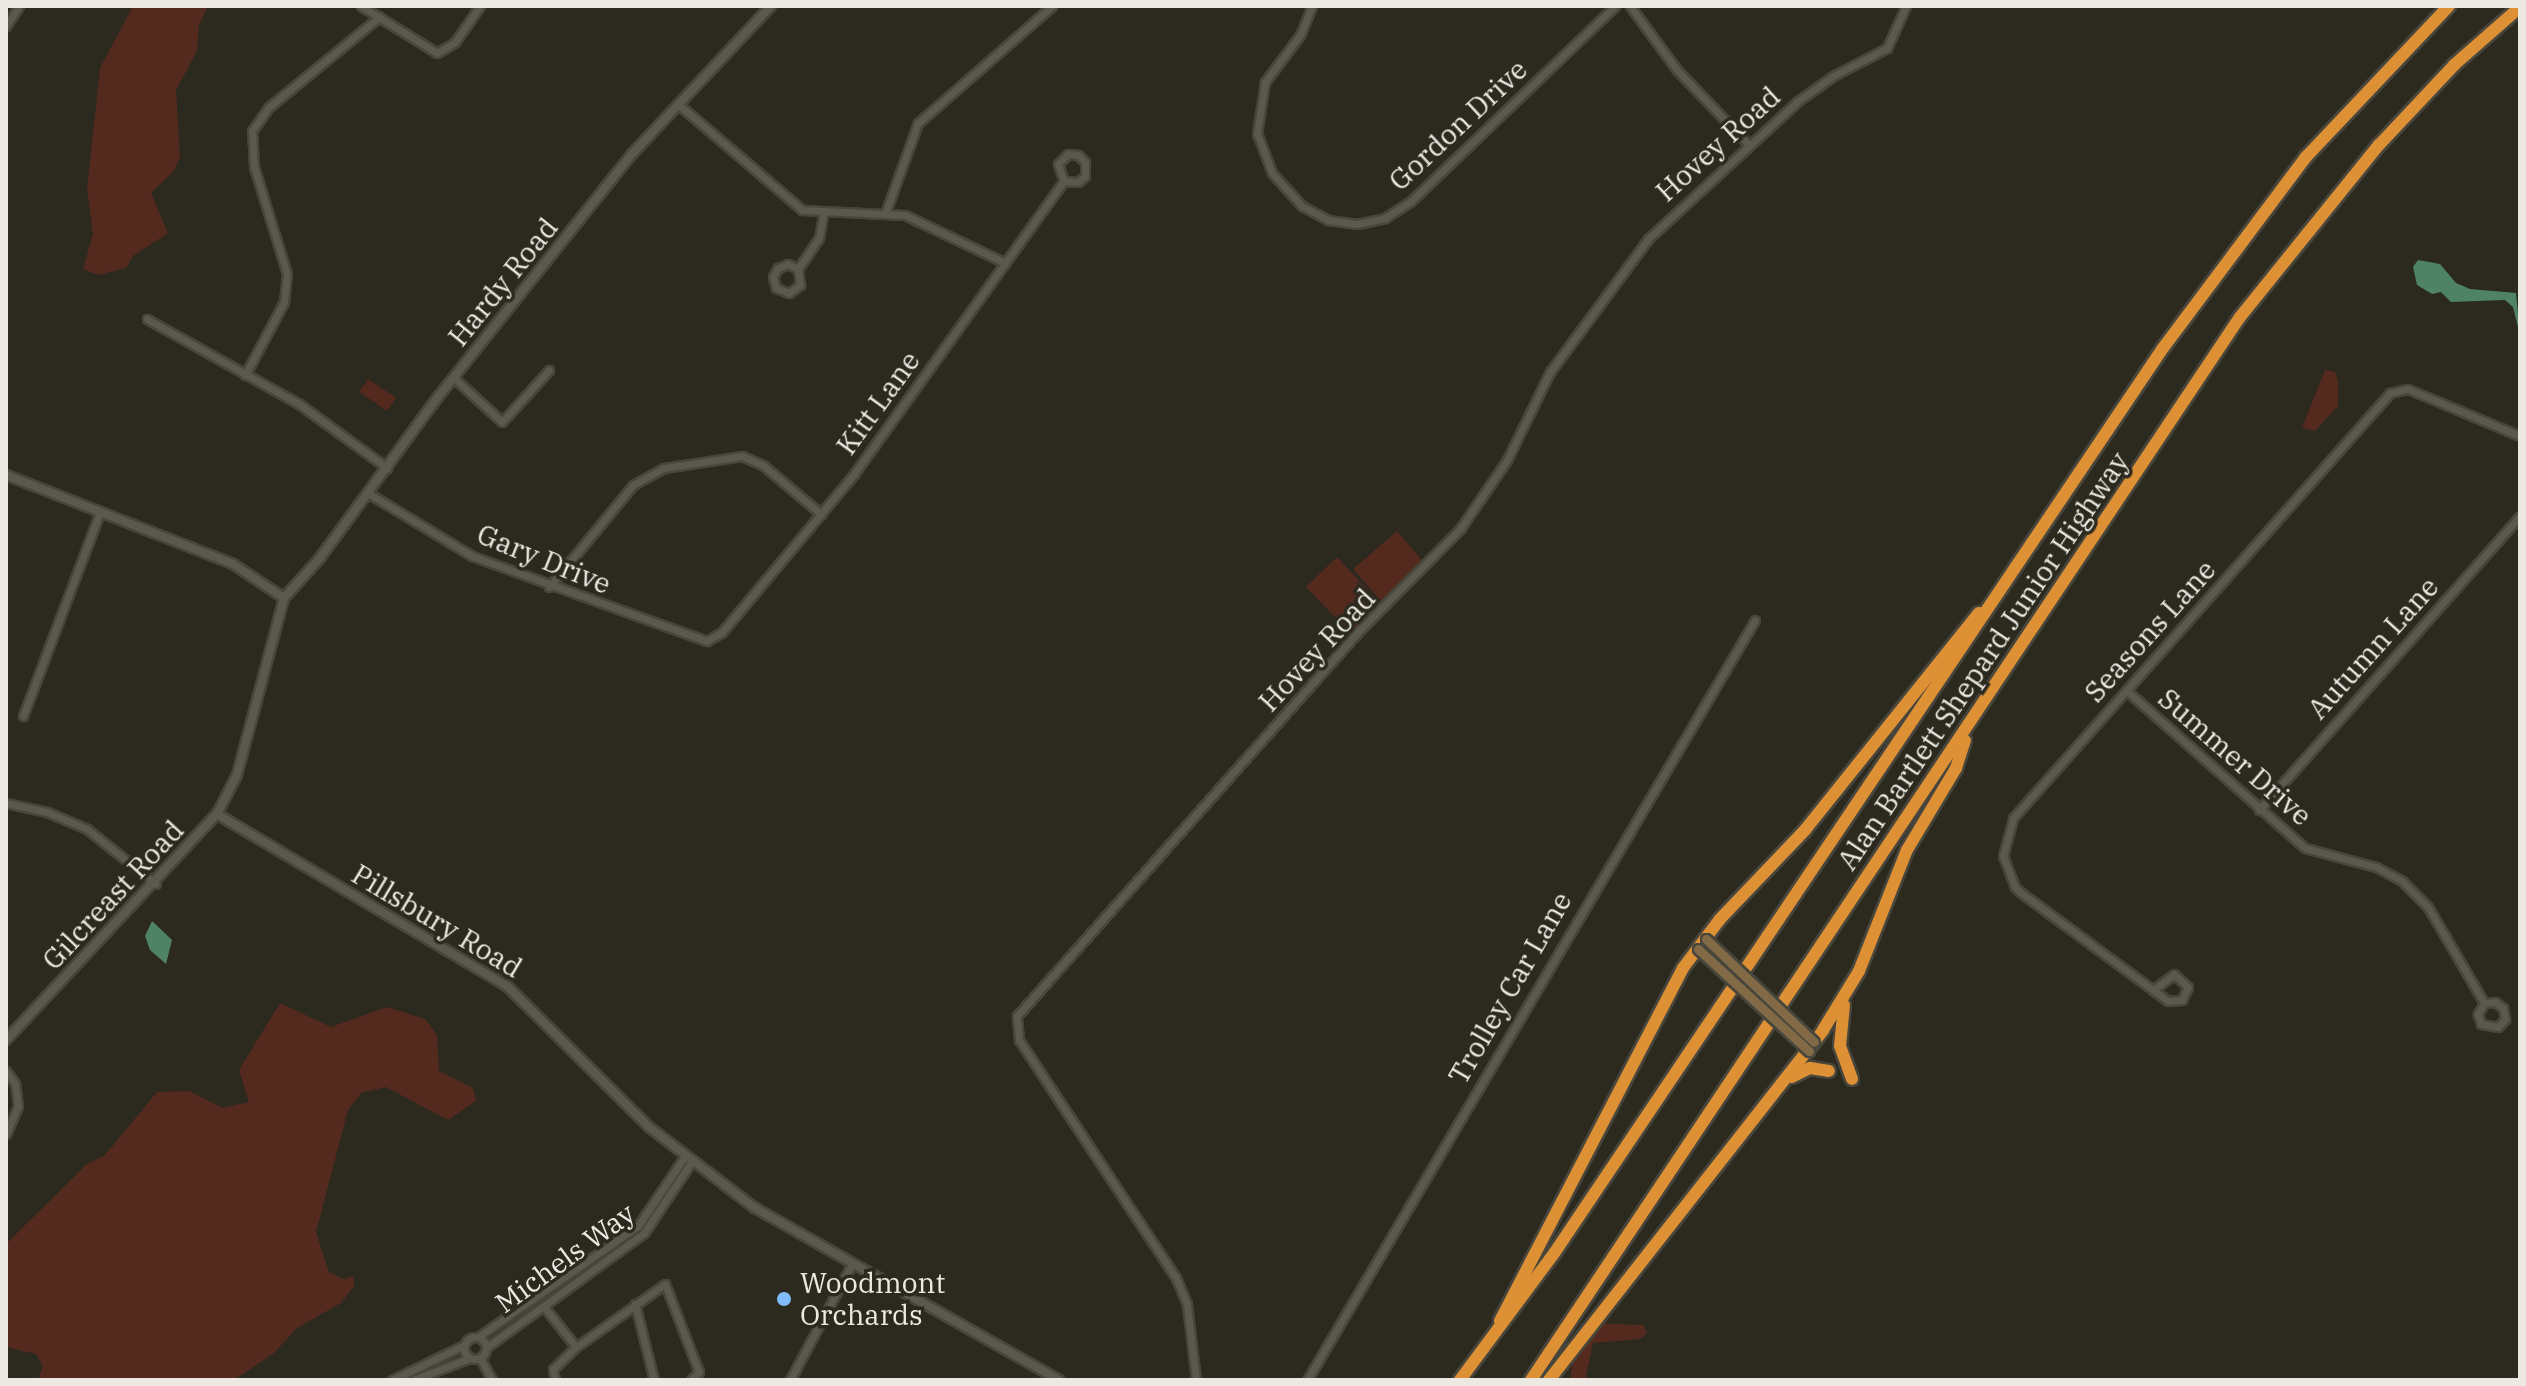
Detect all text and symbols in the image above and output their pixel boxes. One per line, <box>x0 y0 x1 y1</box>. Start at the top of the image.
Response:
street label: Gordon Drive <box>1382 53 1534 197</box>
street label: Hovey Road <box>1649 80 1787 208</box>
street label: Hardy Road <box>441 211 565 353</box>
street label: Kitt Lane <box>829 345 927 461</box>
street label: Alan Bartlett Shepard Junior Highway <box>1830 446 2136 876</box>
street label: Gary Drive <box>472 517 616 601</box>
street label: Seasons Lane <box>2078 553 2222 709</box>
street label: Autumn Lane <box>2301 570 2445 726</box>
street label: Hovey Road <box>1252 582 1382 718</box>
street label: Summer Drive <box>2152 681 2318 833</box>
street label: Gilcreast Road <box>35 814 191 976</box>
street label: Pillsbury Road <box>346 857 528 985</box>
street label: Trolley Car Lane <box>1441 886 1579 1090</box>
street label: Michels Way <box>489 1196 641 1320</box>
place label: Woodmont Orchards <box>800 1266 945 1332</box>
marker: Woodmont Orchards <box>775 1290 793 1308</box>

